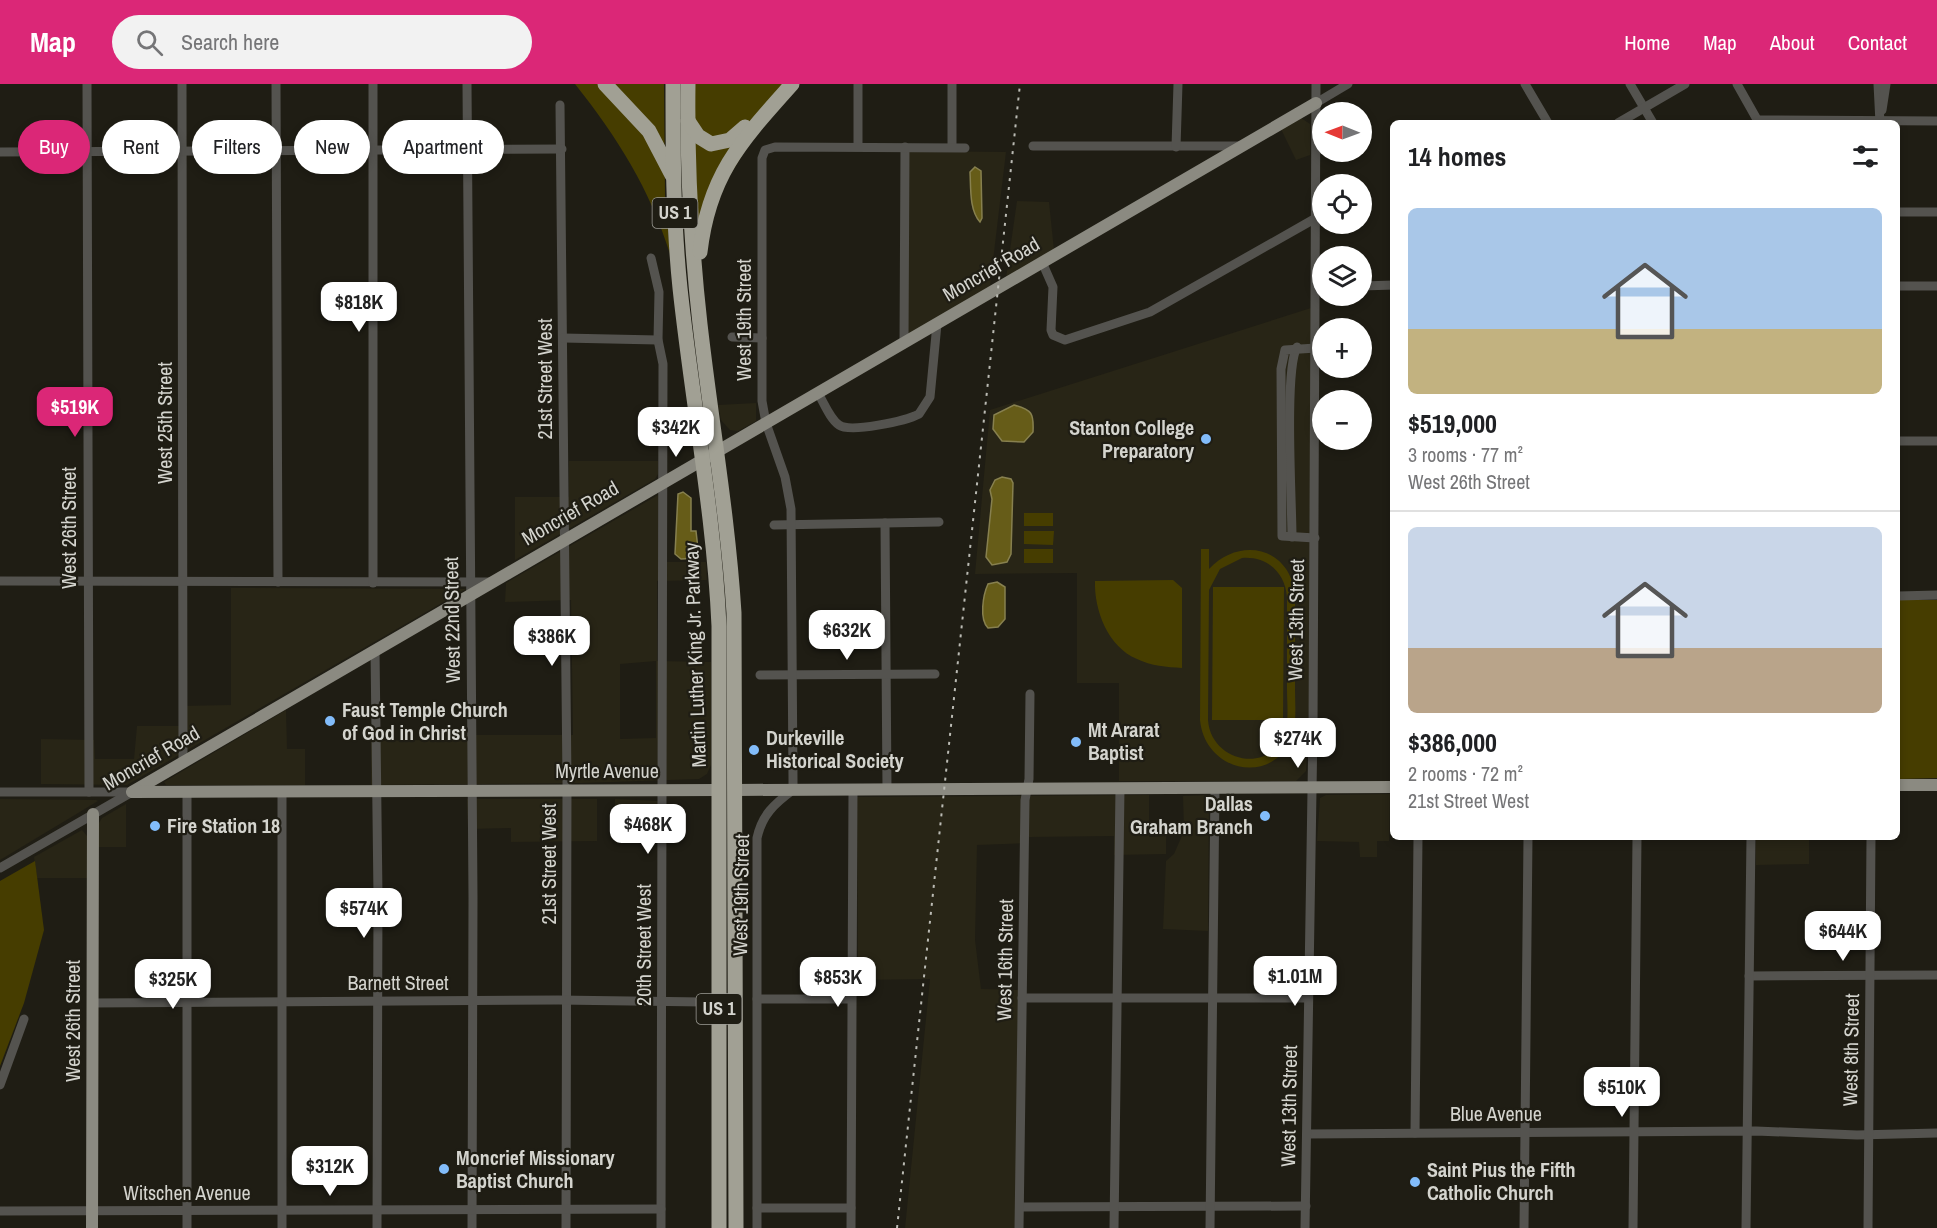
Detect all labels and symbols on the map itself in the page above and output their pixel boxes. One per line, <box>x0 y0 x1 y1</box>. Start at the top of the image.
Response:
north arrow <box>1312 102 1372 162</box>
road number: US 1 <box>652 198 698 228</box>
street label: Moncrief Road <box>937 230 1044 307</box>
street label: West 19th Street <box>730 259 757 381</box>
pin: $818K <box>317 282 401 333</box>
street label: 21st Street West <box>531 318 558 439</box>
street label: West 25th Street <box>151 362 178 484</box>
pin: $519K <box>33 387 117 438</box>
pin: $342K <box>634 407 718 458</box>
place label: Stanton College Preparatory <box>1069 414 1195 464</box>
marker: Stanton College Preparatory <box>1199 432 1213 446</box>
street label: West 26th Street <box>55 467 82 589</box>
street label: Moncrief Road <box>516 474 623 551</box>
street label: Martin Luther King Jr. Parkway <box>677 541 712 768</box>
street label: West 22nd Street <box>437 556 466 683</box>
street label: West 13th Street <box>1281 558 1310 681</box>
pin: $632K <box>805 610 889 661</box>
pin: $386K <box>510 616 594 667</box>
place label: Faust Temple Church of God in Christ <box>342 696 508 746</box>
marker: Faust Temple Church of God in Christ <box>323 714 337 728</box>
place label: Mt Ararat Baptist <box>1088 716 1160 766</box>
pin: $274K <box>1256 718 1340 769</box>
street label: Moncrief Road <box>97 719 204 796</box>
place label: Durkeville Historical Society <box>766 724 905 774</box>
marker: Mt Ararat Baptist <box>1069 735 1083 749</box>
marker: Durkeville Historical Society <box>747 743 761 757</box>
street label: Myrtle Avenue <box>555 757 659 784</box>
place label: Dallas Graham Branch <box>1130 790 1253 840</box>
street label: 21st Street West <box>535 803 562 924</box>
pin: $468K <box>606 804 690 855</box>
marker: Dallas Graham Branch <box>1258 809 1272 823</box>
place label: Fire Station 18 <box>167 812 280 839</box>
marker: Fire Station 18 <box>148 819 162 833</box>
street label: West 19th Street <box>726 833 755 956</box>
street label: 20th Street West <box>630 884 657 1006</box>
pin: $574K <box>322 888 406 939</box>
street label: West 16th Street <box>990 898 1019 1021</box>
pin: $644K <box>1801 911 1885 962</box>
pin: $1.01M <box>1246 956 1344 1007</box>
pin: $853K <box>796 957 880 1008</box>
pin: $325K <box>131 959 215 1010</box>
street label: West 26th Street <box>59 960 86 1082</box>
street label: Barnett Street <box>347 969 449 996</box>
street label: West 8th Street <box>1836 993 1865 1107</box>
road number: US 1 <box>696 994 742 1024</box>
street label: West 13th Street <box>1274 1044 1303 1167</box>
pin: $510K <box>1580 1067 1664 1118</box>
street label: Blue Avenue <box>1450 1100 1542 1127</box>
place label: Moncrief Missionary Baptist Church <box>456 1144 615 1194</box>
pin: $312K <box>288 1146 372 1197</box>
place label: Saint Pius the Fifth Catholic Church <box>1427 1156 1576 1206</box>
marker: Moncrief Missionary Baptist Church <box>437 1162 451 1176</box>
marker: Saint Pius the Fifth Catholic Church <box>1408 1175 1422 1189</box>
street label: Witschen Avenue <box>123 1179 251 1206</box>

